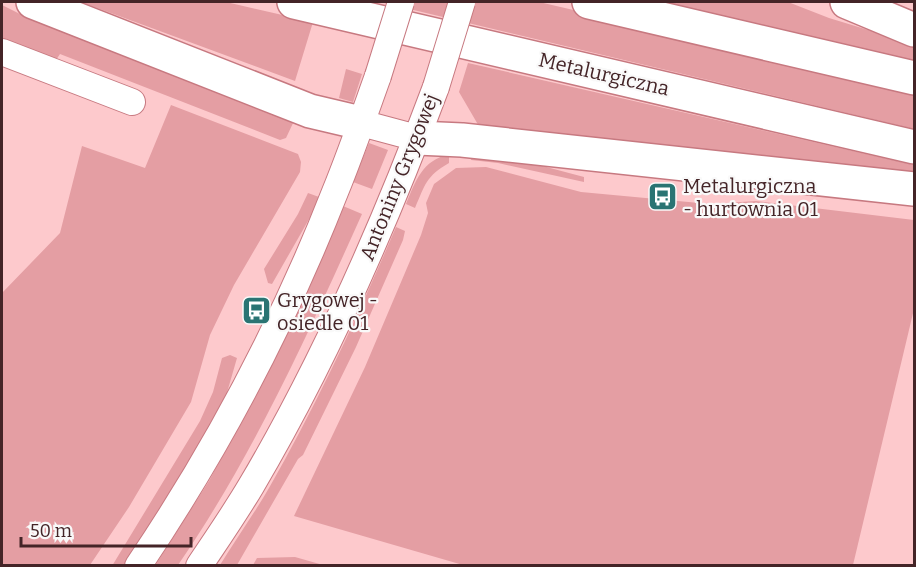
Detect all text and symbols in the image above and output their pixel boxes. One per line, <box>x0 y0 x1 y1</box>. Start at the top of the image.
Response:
street label: Metalurgiczna <box>536 47 672 101</box>
street label: Antoniny Grygowej <box>355 90 444 264</box>
place label: Metalurgiczna - hurtownia 01 <box>683 174 818 221</box>
bus stop icon: Metalurgiczna - hurtownia 01 <box>646 181 678 213</box>
place label: Grygowej - osiedle 01 <box>277 288 378 335</box>
bus stop icon: Grygowej - osiedle 01 <box>240 295 272 327</box>
scale bar <box>21 510 190 548</box>
text: 50 m <box>30 520 72 542</box>

